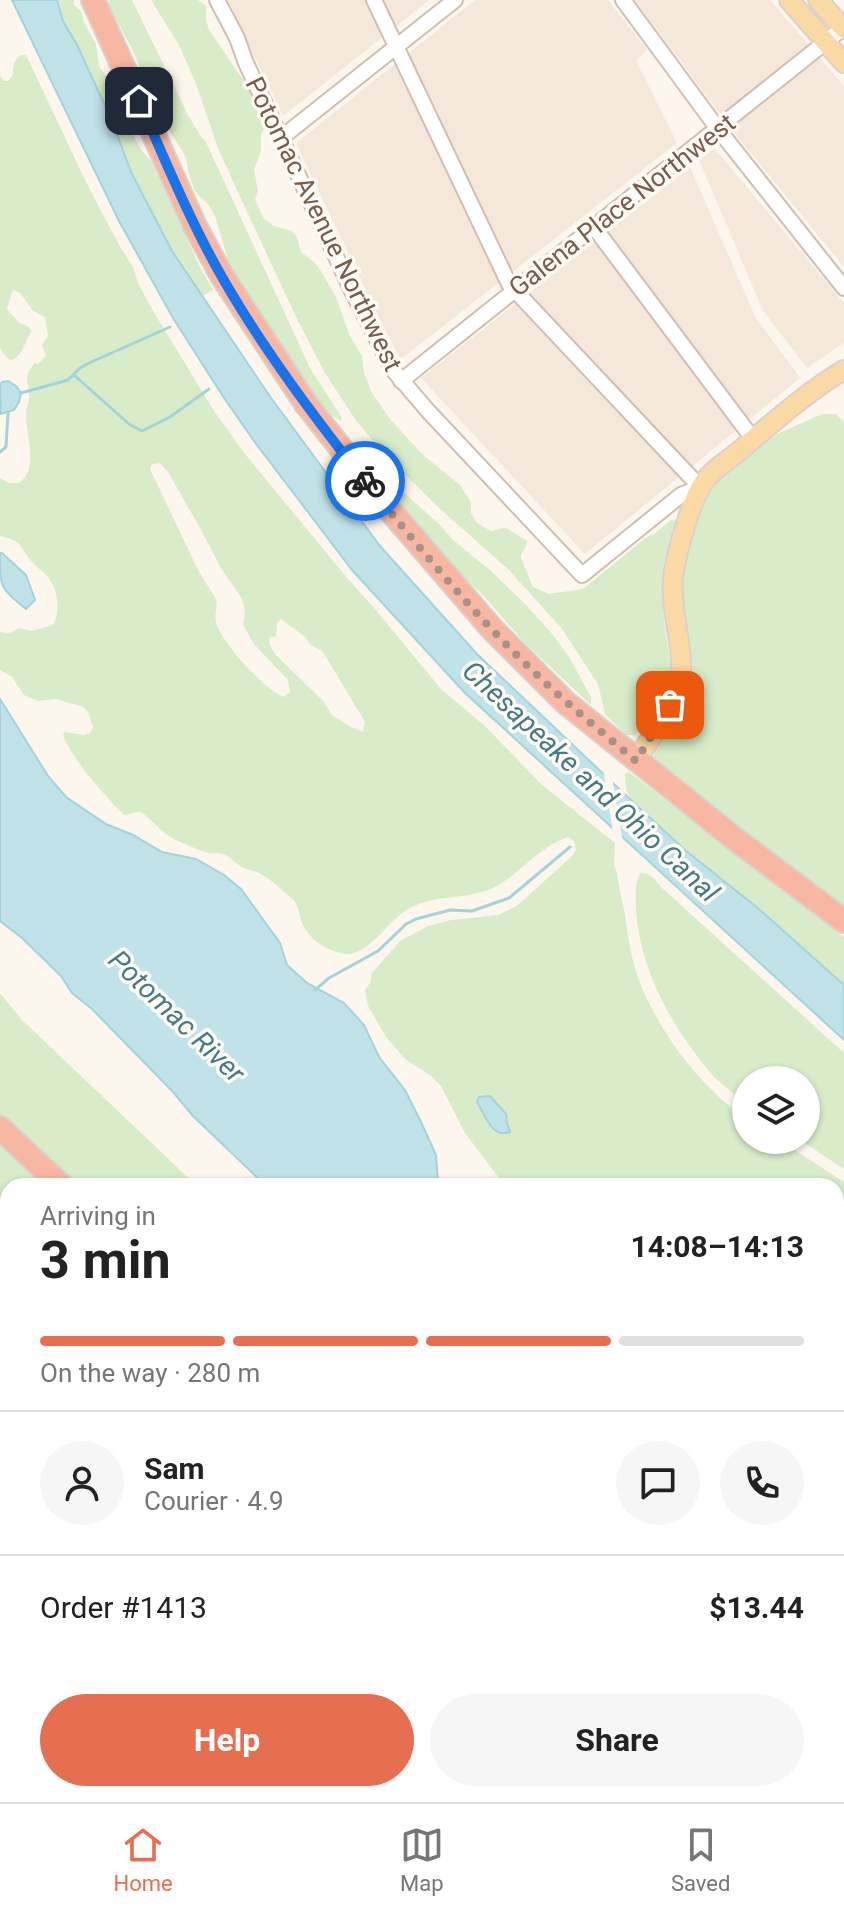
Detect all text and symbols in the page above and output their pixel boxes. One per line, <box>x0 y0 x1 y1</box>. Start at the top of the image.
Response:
pin <box>105 67 173 135</box>
street label: Potomac Avenue Northwest <box>240 72 408 376</box>
icon: home <box>117 79 161 123</box>
street label: Galena Place Northwest <box>503 107 741 303</box>
courier <box>325 441 405 521</box>
icon: bike <box>343 459 387 503</box>
water label: Chesapeake and Ohio Canal <box>456 654 726 909</box>
pin <box>636 671 704 739</box>
icon: bag <box>648 683 692 727</box>
water label: Potomac River <box>102 943 252 1090</box>
map controls <box>732 1066 820 1154</box>
button: layers <box>732 1066 820 1154</box>
text: Arriving in <box>40 1201 156 1231</box>
text: 14:08–14:13 <box>630 1229 804 1264</box>
text: 3 min <box>40 1230 171 1291</box>
text: On the way · 280 m <box>40 1358 260 1388</box>
button: person <box>40 1441 124 1525</box>
button: chat <box>616 1441 700 1525</box>
button: phone <box>720 1441 804 1525</box>
text: Sam <box>144 1451 205 1486</box>
text: Courier · 4.9 <box>144 1486 284 1516</box>
text: Order #1413 <box>40 1590 207 1625</box>
text: $13.44 <box>709 1590 804 1625</box>
button: Help <box>40 1694 414 1786</box>
button: Share <box>430 1694 804 1786</box>
tab: Home <box>114 1823 173 1896</box>
tab: Map <box>400 1823 444 1896</box>
tab: Saved <box>671 1823 730 1896</box>

